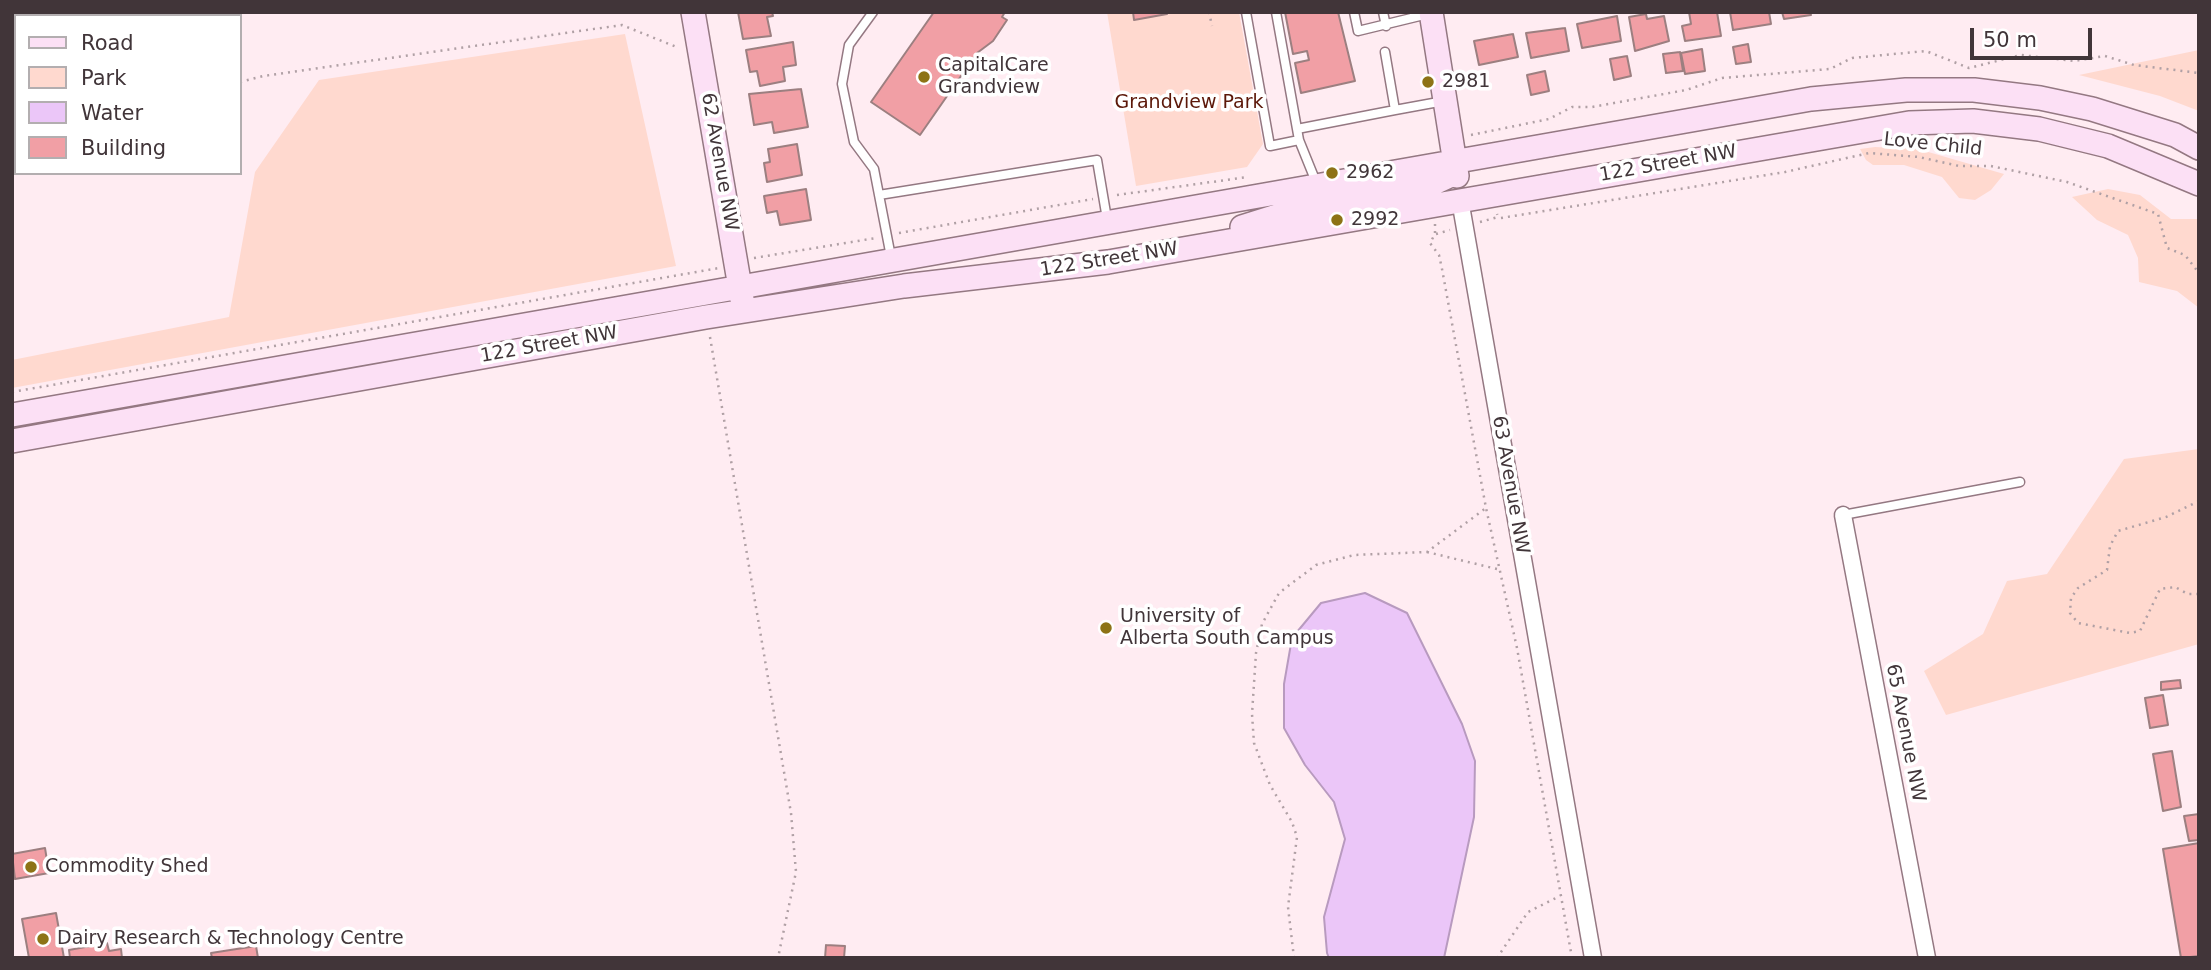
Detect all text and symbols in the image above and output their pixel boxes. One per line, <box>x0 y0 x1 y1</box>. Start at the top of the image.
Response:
legend <box>14 14 242 175</box>
scale bar <box>1973 14 2096 58</box>
text: 50 m <box>1983 28 2037 52</box>
text: Road <box>81 31 134 55</box>
place label: CapitalCare Grandview <box>938 55 1049 99</box>
text: Park <box>81 66 126 90</box>
marker: CapitalCare Grandview <box>916 69 932 85</box>
place label: 2981 <box>1442 71 1490 93</box>
marker: 2981 <box>1420 74 1436 90</box>
street label: 62 Avenue NW <box>696 91 742 233</box>
park label: Grandview Park <box>1114 92 1264 114</box>
text: Water <box>81 101 143 125</box>
street label: Love Child <box>1883 129 1983 161</box>
text: Building <box>81 136 166 160</box>
street label: 122 Street NW <box>1598 141 1738 187</box>
place label: 2962 <box>1346 162 1394 184</box>
marker: 2962 <box>1324 165 1340 181</box>
place label: 2992 <box>1351 209 1399 231</box>
marker: 2992 <box>1329 212 1345 228</box>
street label: 122 Street NW <box>1039 238 1179 282</box>
street label: 122 Street NW <box>479 322 619 368</box>
street label: 63 Avenue NW <box>1487 414 1533 556</box>
place label: University of Alberta South Campus <box>1120 606 1334 650</box>
marker: University of Alberta South Campus <box>1098 620 1114 636</box>
street label: 65 Avenue NW <box>1880 662 1930 804</box>
place label: Commodity Shed <box>45 856 208 878</box>
marker: Commodity Shed <box>23 859 39 875</box>
place label: Dairy Research & Technology Centre <box>57 928 404 950</box>
marker: Dairy Research & Technology Centre <box>35 931 51 947</box>

